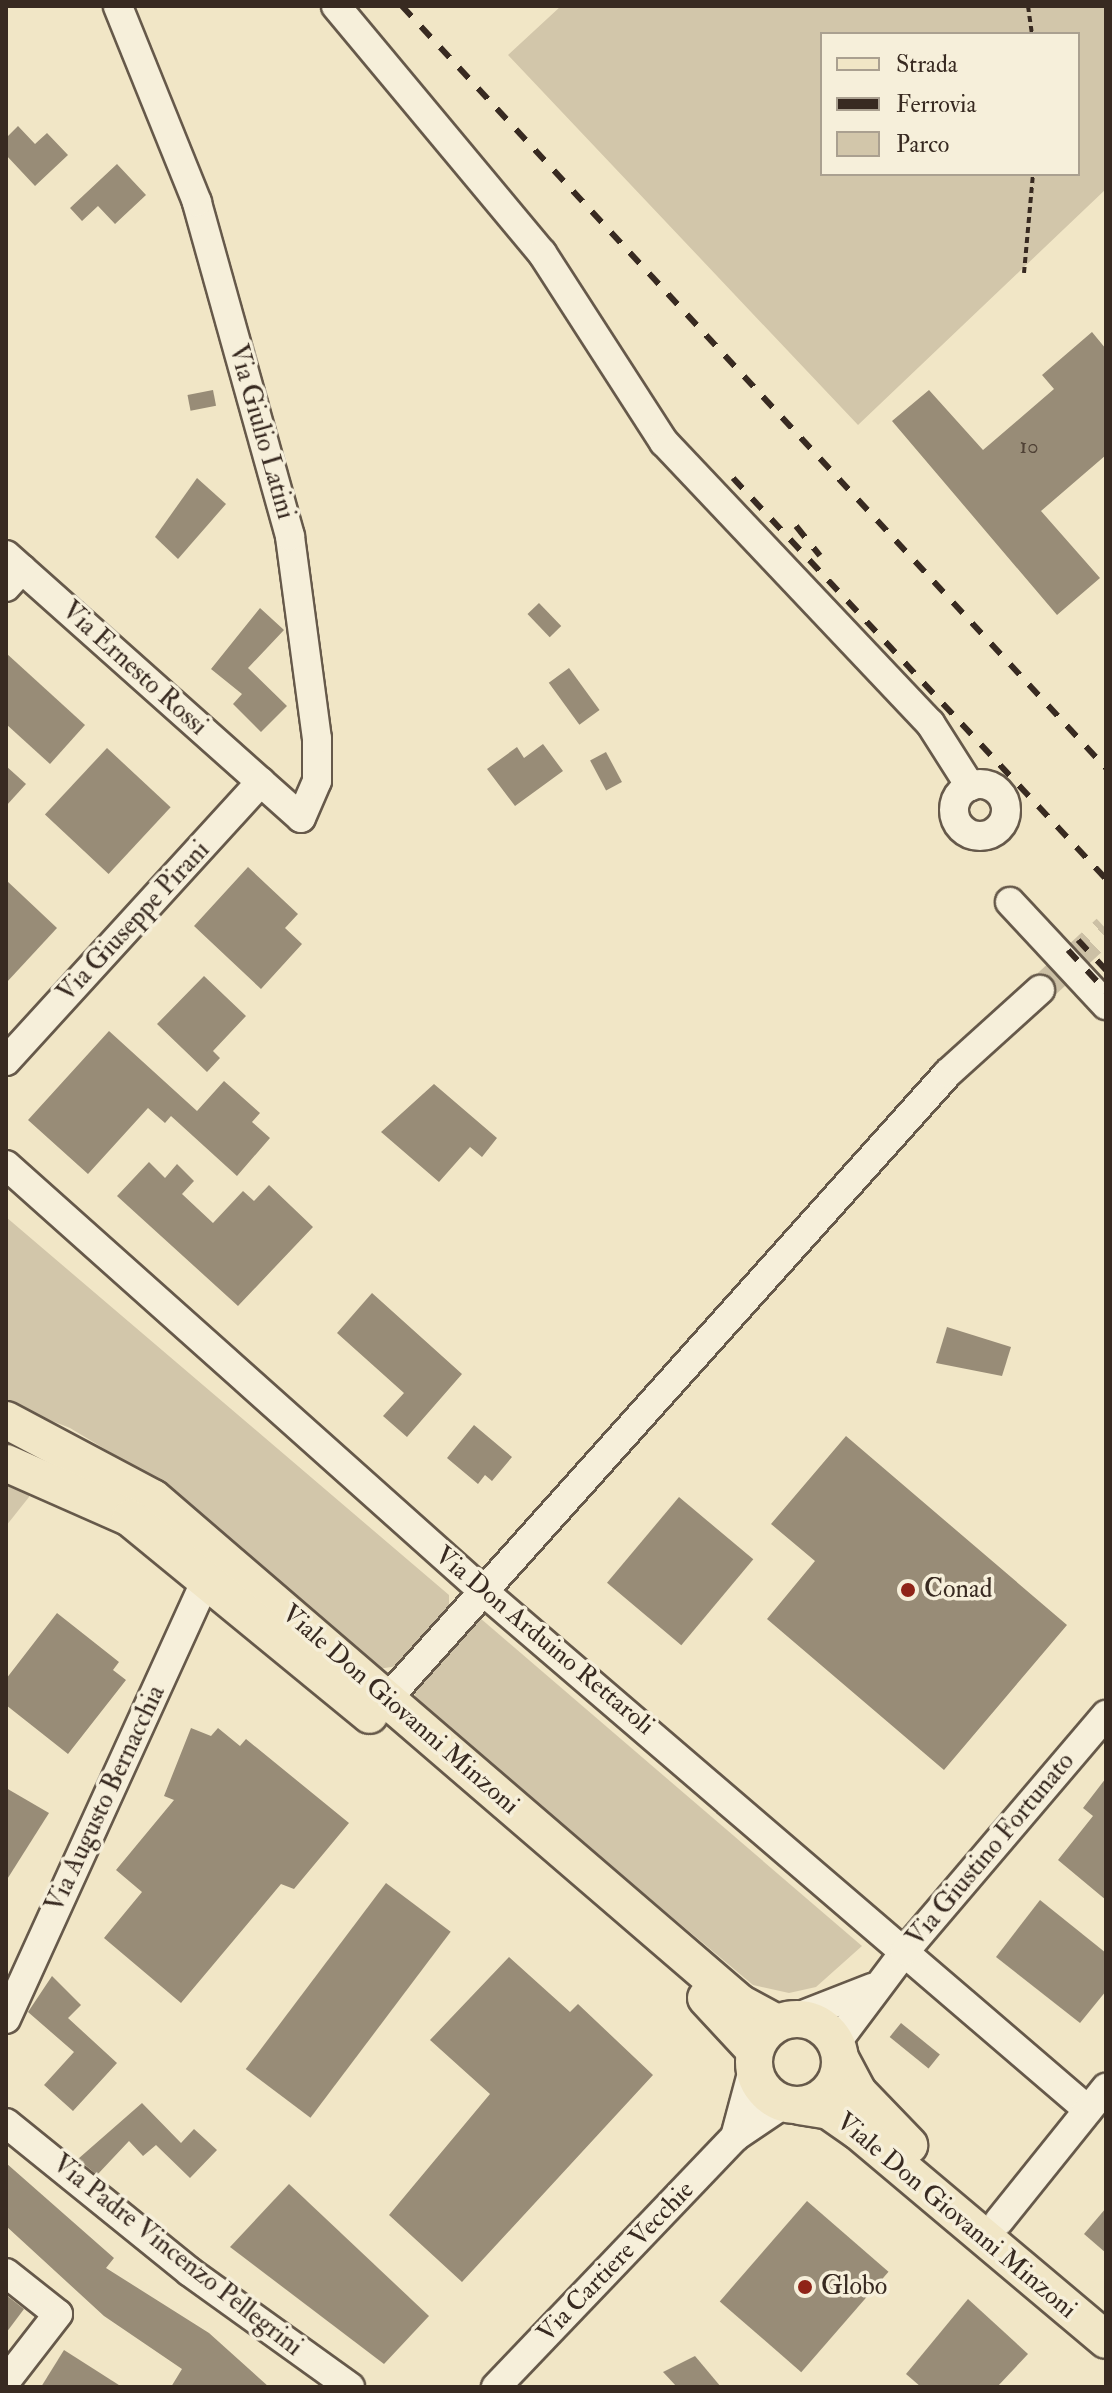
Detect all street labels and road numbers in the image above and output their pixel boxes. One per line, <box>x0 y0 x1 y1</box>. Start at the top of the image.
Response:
street label: Via Giulio Latini <box>221 341 301 523</box>
street label: Via Ernesto Rossi <box>55 596 213 742</box>
street label: Via Giuseppe Pirani <box>51 835 217 1009</box>
street label: Via Don Arduino Rettaroli <box>428 1540 660 1742</box>
street label: Viale Don Giovanni Minzoni <box>275 1598 525 1822</box>
street label: Via Augusto Bernacchia <box>40 1681 172 1917</box>
street label: Via Giustino Fortunato <box>901 1747 1081 1953</box>
street label: Viale Don Giovanni Minzoni <box>829 2106 1083 2326</box>
street label: Via Padre Vincenzo Pellegrini <box>46 2149 308 2363</box>
street label: Via Cartiere Vecchie <box>531 2175 701 2349</box>

